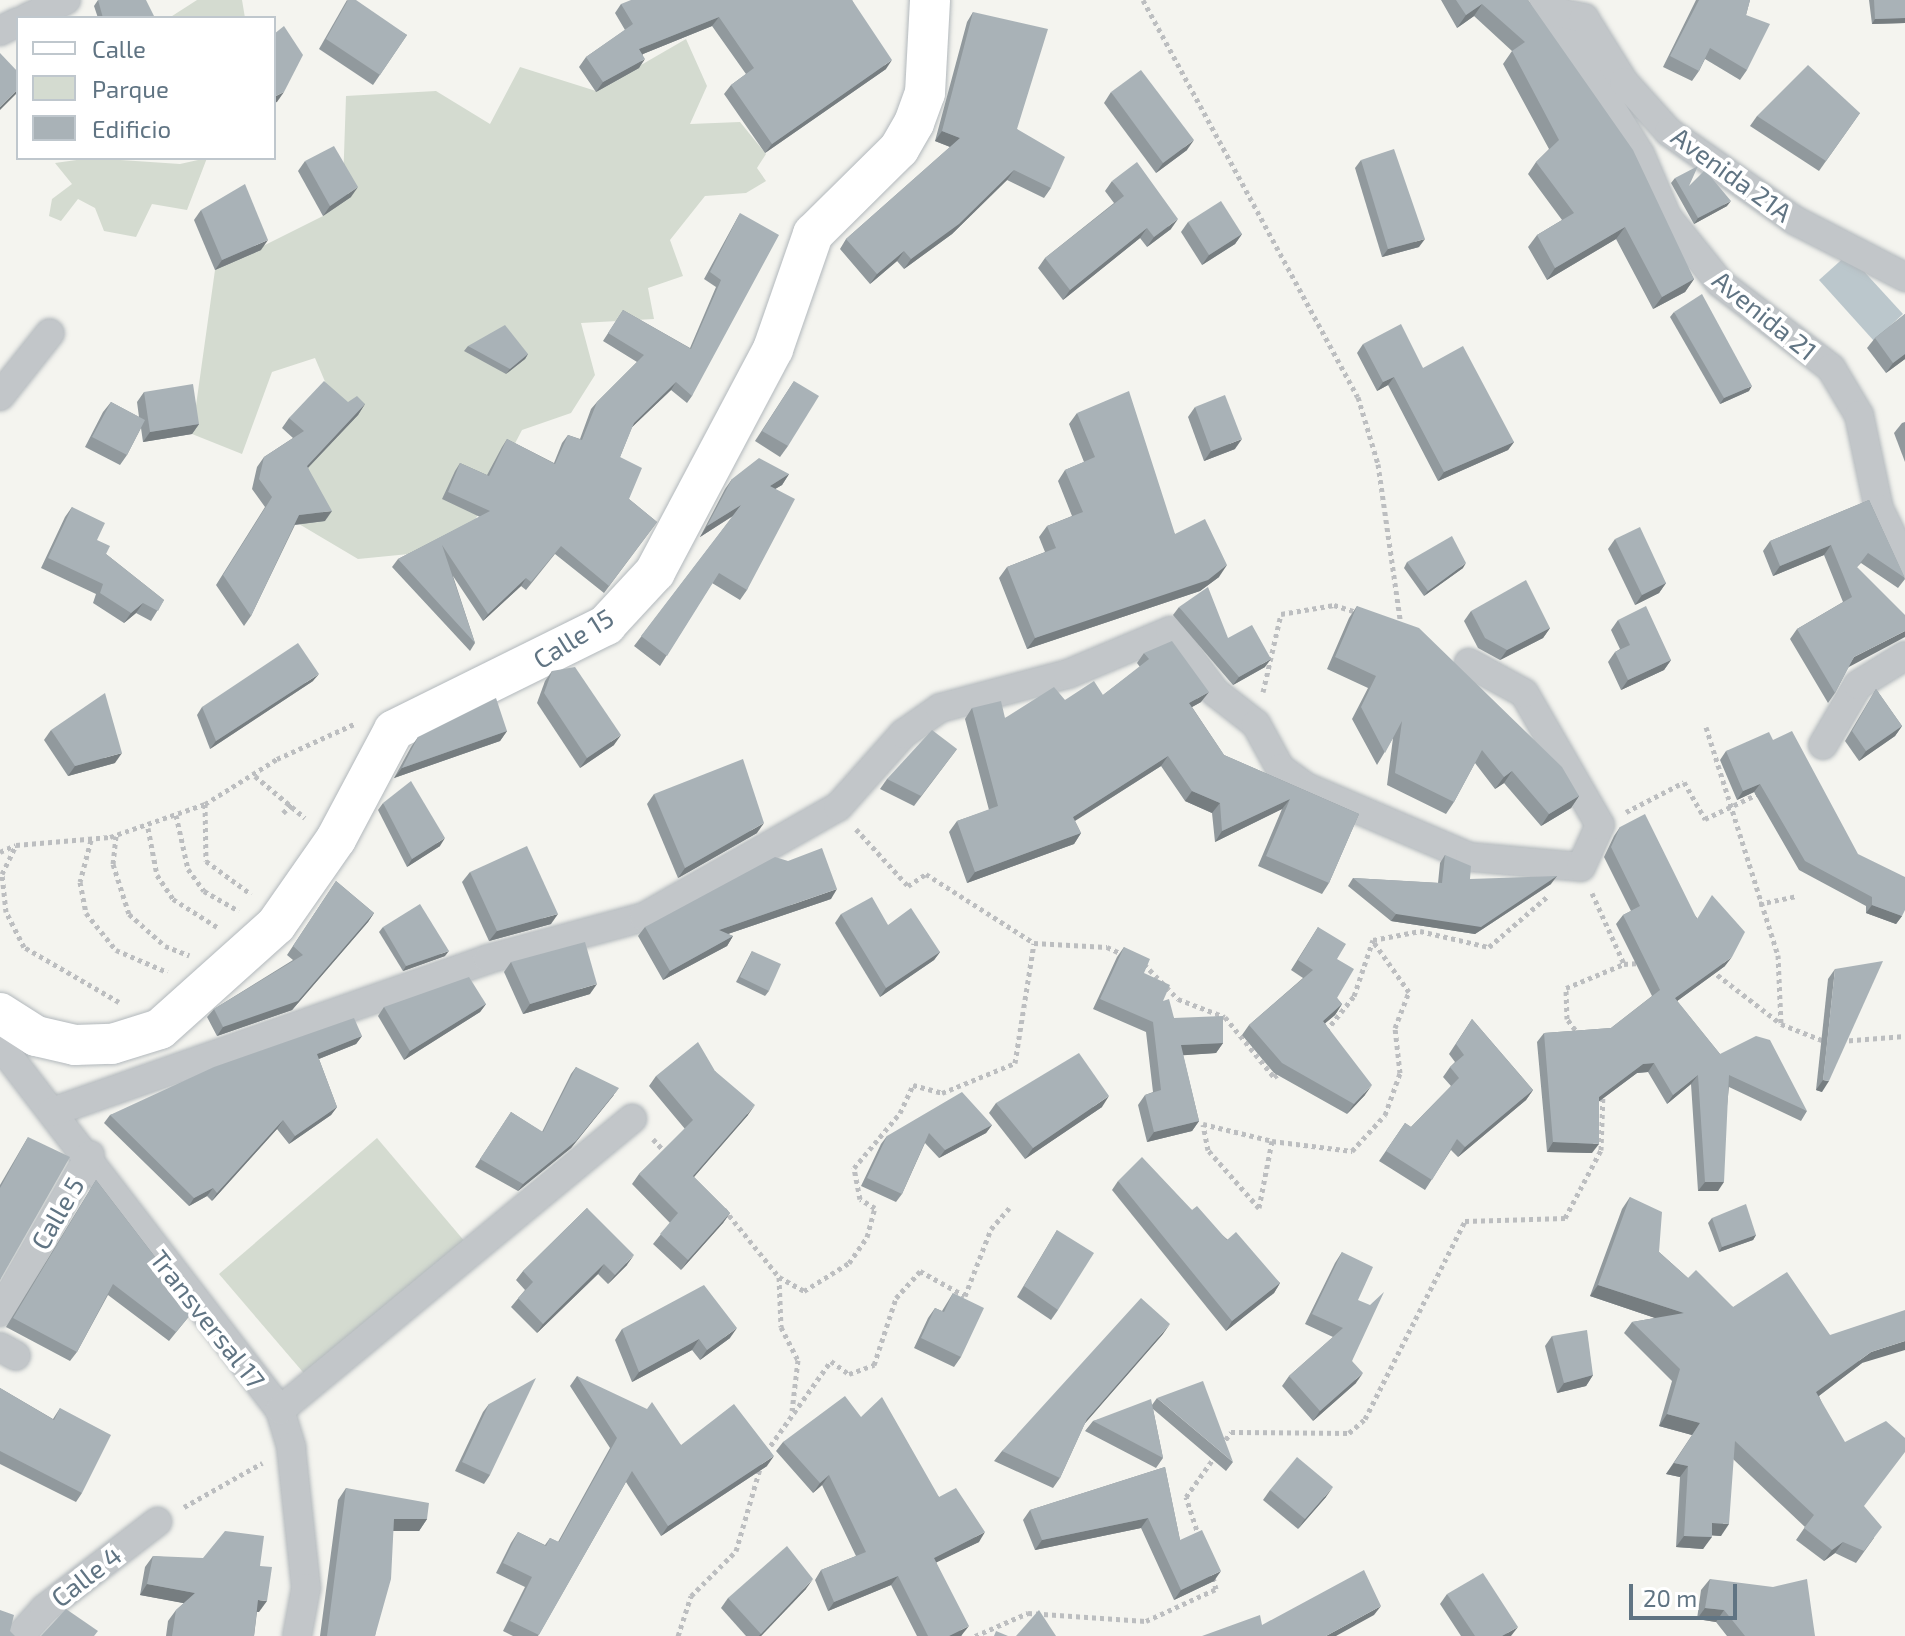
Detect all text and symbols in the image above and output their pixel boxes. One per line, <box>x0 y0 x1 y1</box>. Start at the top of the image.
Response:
legend <box>16 16 276 160</box>
text: Calle <box>92 34 146 63</box>
text: Parque <box>92 74 169 103</box>
text: Edificio <box>92 114 171 143</box>
street label: Avenida 21A <box>1666 120 1798 228</box>
street label: Avenida 21 <box>1707 264 1823 366</box>
street label: Calle 15 <box>527 601 619 675</box>
street label: Calle 5 <box>24 1171 90 1255</box>
street label: Transversal 17 <box>144 1243 272 1395</box>
street label: Calle 4 <box>45 1539 127 1613</box>
scale bar <box>1633 1568 1741 1618</box>
text: 20 m <box>1643 1583 1697 1612</box>

